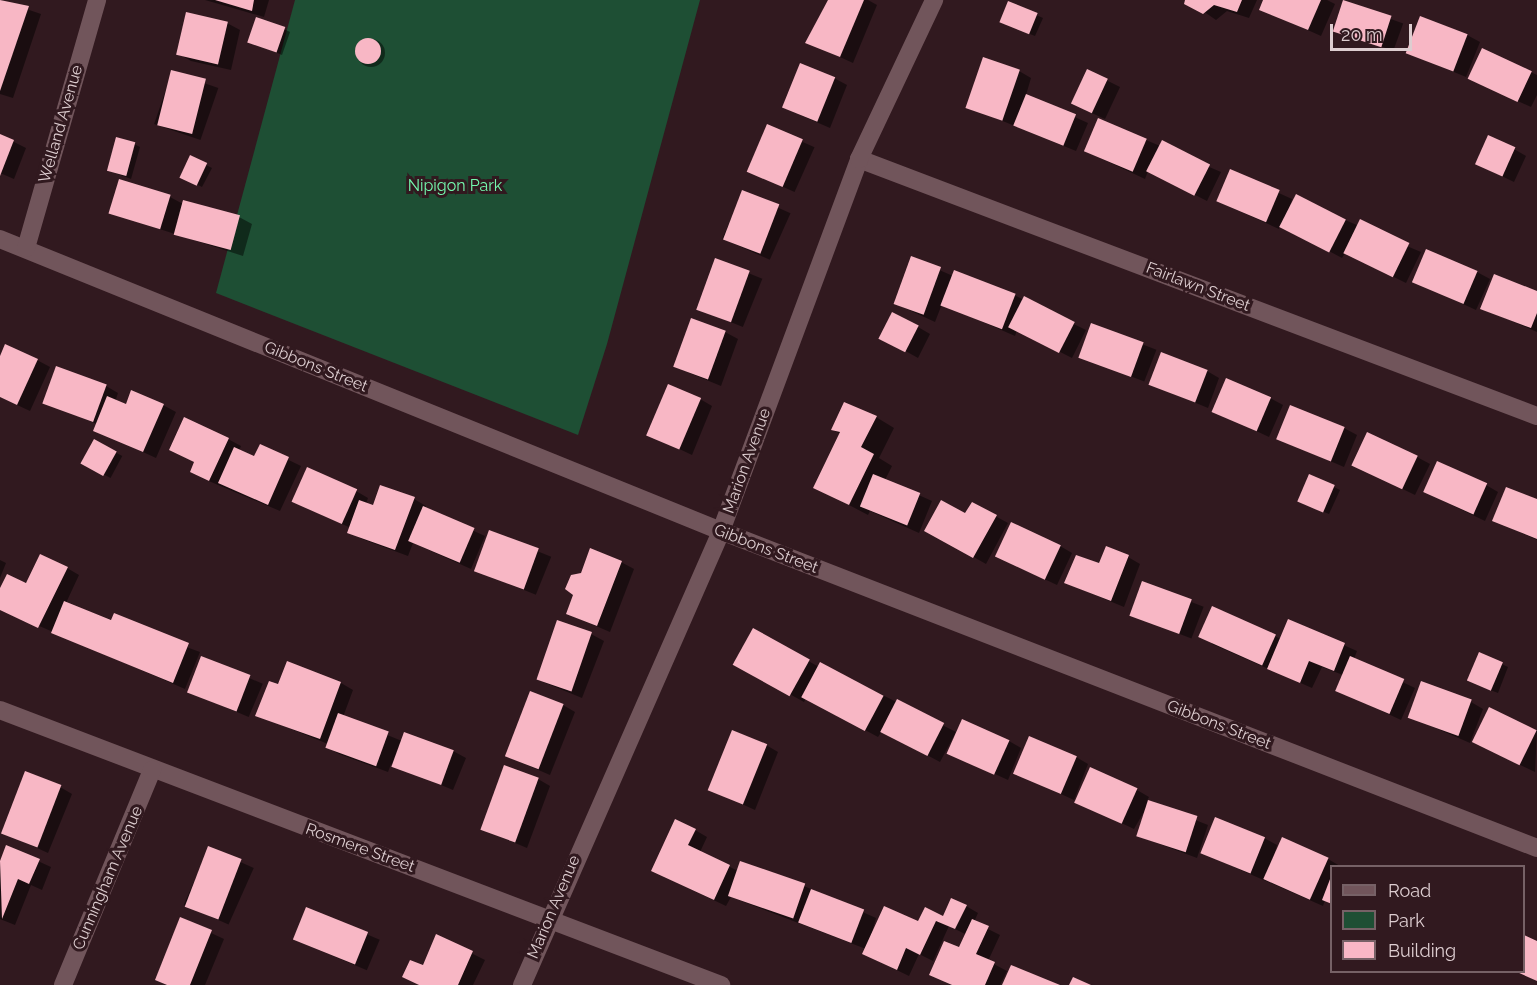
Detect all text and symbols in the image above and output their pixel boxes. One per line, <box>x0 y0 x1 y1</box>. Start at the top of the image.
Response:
scale bar <box>1333 12 1416 50</box>
text: 20 m <box>1341 24 1383 45</box>
street label: Welland Avenue <box>35 63 87 185</box>
park label: Nipigon Park <box>408 176 502 196</box>
street label: Fairlawn Street <box>1143 258 1253 316</box>
street label: Gibbons Street <box>262 338 370 396</box>
street label: Marion Avenue <box>719 406 775 516</box>
street label: Gibbons Street <box>711 520 821 578</box>
street label: Gibbons Street <box>1164 696 1274 754</box>
street label: Cunningham Avenue <box>69 803 147 953</box>
street label: Rosmere Street <box>303 819 417 877</box>
street label: Marion Avenue <box>524 852 584 962</box>
legend <box>1330 865 1525 973</box>
text: Road <box>1388 880 1431 901</box>
text: Park <box>1388 910 1425 931</box>
text: Building <box>1388 940 1456 961</box>

